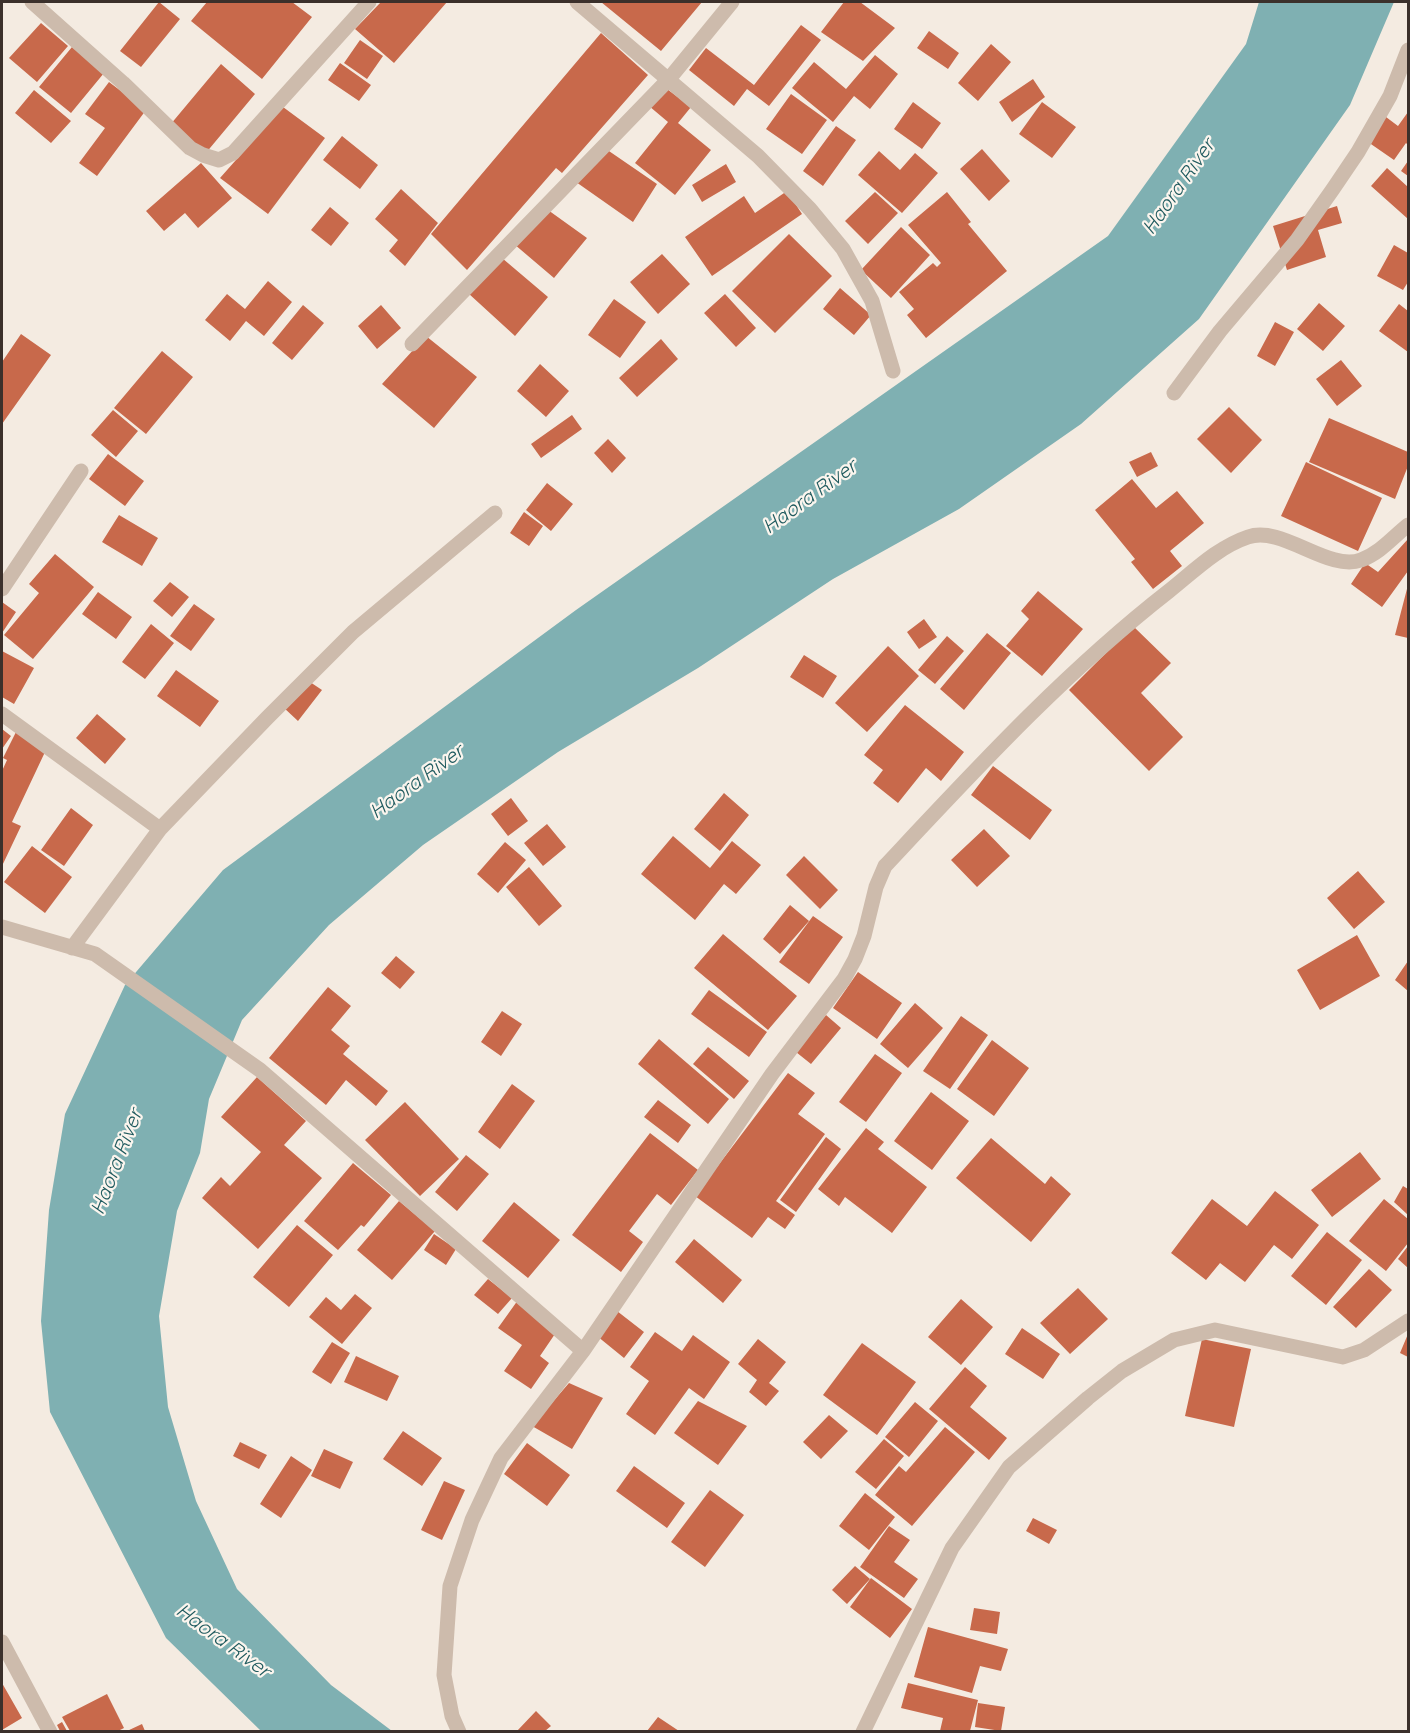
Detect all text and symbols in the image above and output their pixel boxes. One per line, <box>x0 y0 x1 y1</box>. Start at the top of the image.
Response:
water label: Haora River <box>1137 135 1221 239</box>
water label: Haora River <box>758 455 862 539</box>
water label: Haora River <box>365 740 469 824</box>
water label: Haora River <box>86 1106 148 1218</box>
water label: Haora River <box>171 1599 275 1683</box>

